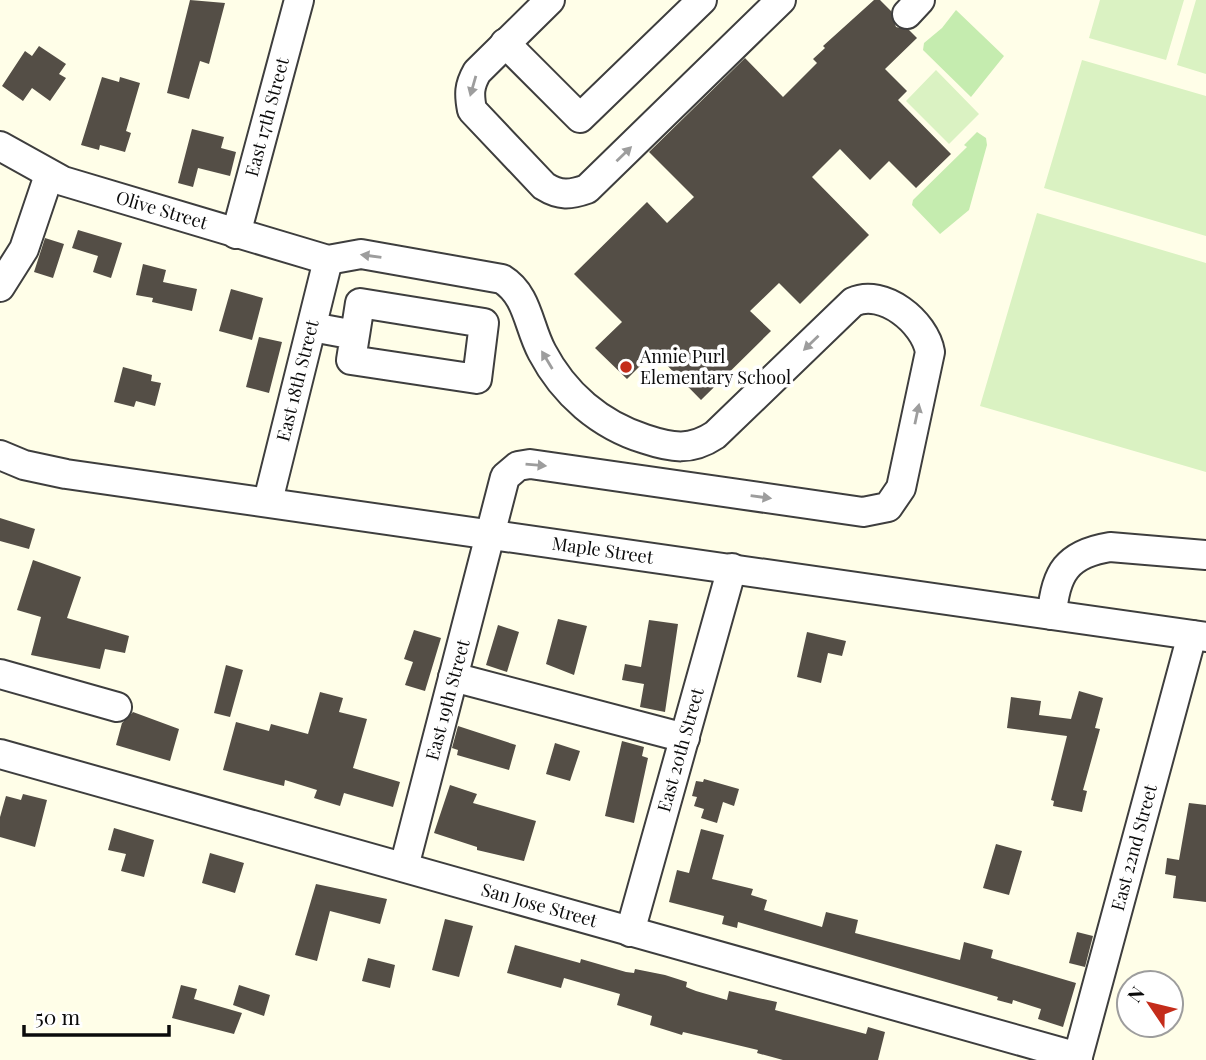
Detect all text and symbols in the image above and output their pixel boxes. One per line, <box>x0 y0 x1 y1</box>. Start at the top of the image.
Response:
street label: East 17th Street <box>239 54 294 179</box>
one-way arrow <box>467 75 478 97</box>
one-way arrow <box>615 146 632 162</box>
street label: Olive Street <box>113 184 211 235</box>
one-way arrow <box>360 250 382 261</box>
street label: East 18th Street <box>270 317 324 444</box>
one-way arrow <box>802 335 819 352</box>
place label: Annie Purl Elementary School <box>639 344 791 389</box>
one-way arrow <box>540 350 553 369</box>
marker: Annie Purl Elementary School <box>618 359 634 375</box>
one-way arrow <box>911 403 922 425</box>
one-way arrow <box>525 460 547 471</box>
one-way arrow <box>750 492 772 503</box>
street label: Maple Street <box>551 531 656 569</box>
street label: East 19th Street <box>419 636 475 763</box>
street label: East 20th Street <box>651 684 709 815</box>
street label: East 22nd Street <box>1105 781 1162 913</box>
street label: San Jose Street <box>479 877 601 932</box>
north arrow <box>1115 969 1185 1039</box>
text: N <box>1121 980 1150 1007</box>
scale bar <box>24 993 170 1038</box>
text: 50 m <box>35 1002 81 1030</box>

